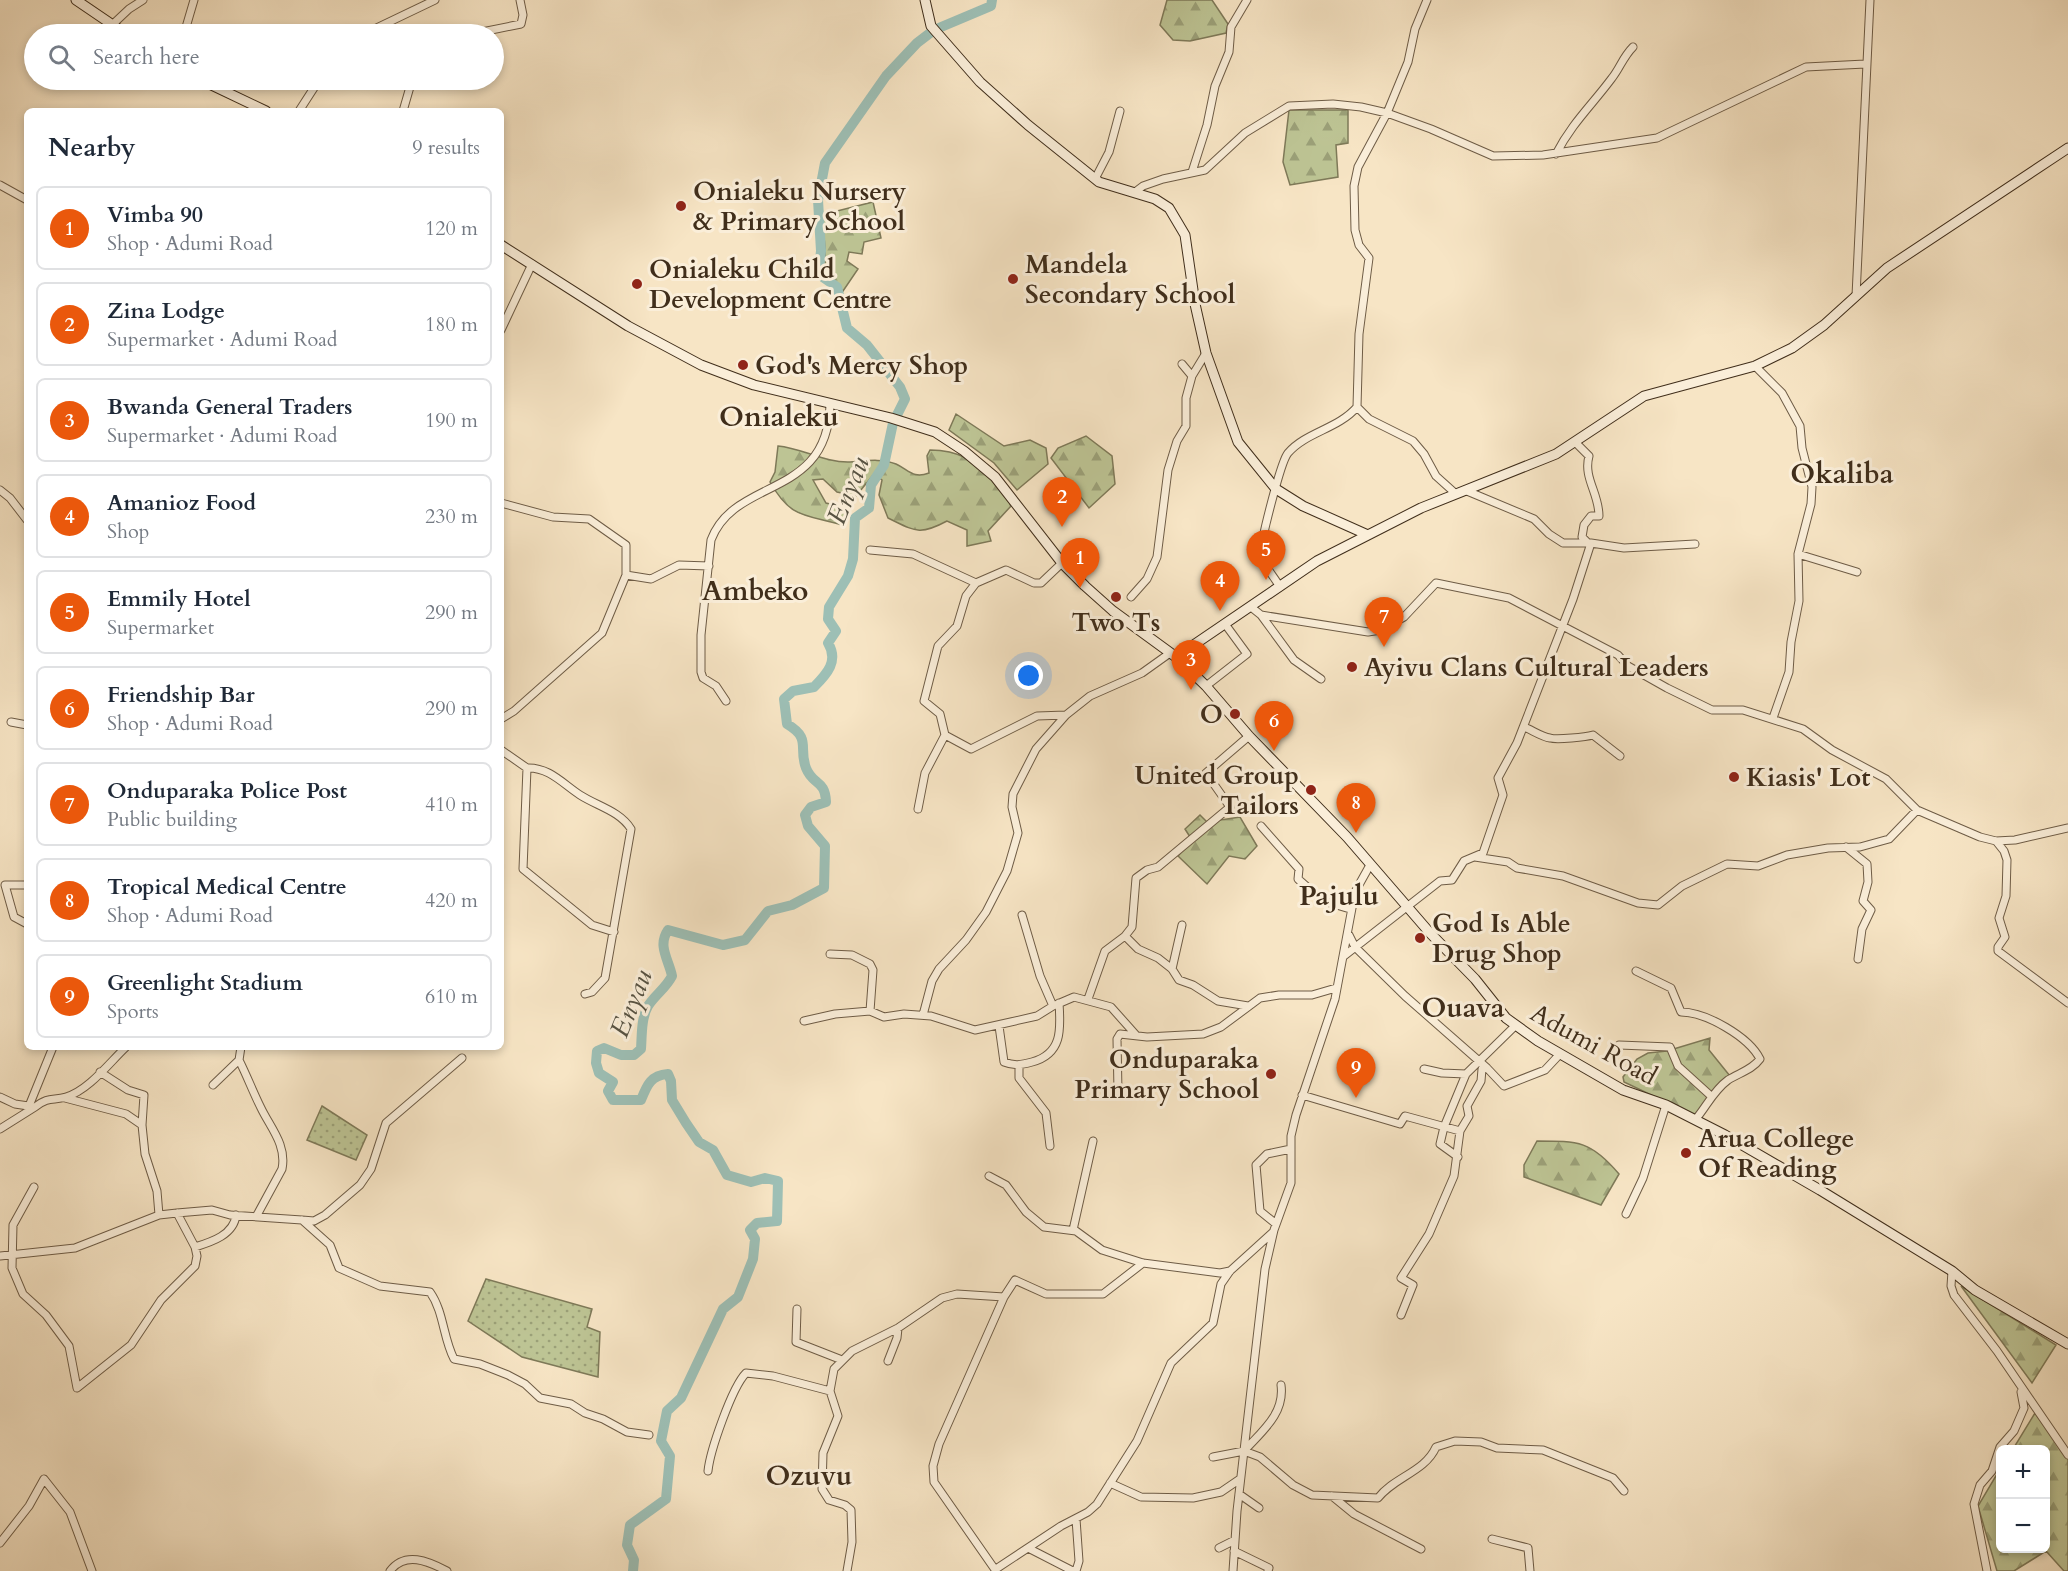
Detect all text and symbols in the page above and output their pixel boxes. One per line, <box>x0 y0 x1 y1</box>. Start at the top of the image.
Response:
search box <box>24 24 504 90</box>
icon: search <box>45 41 78 74</box>
text: Search here <box>93 42 200 72</box>
text: Nearby <box>48 130 136 165</box>
text: 9 results <box>412 134 480 161</box>
place label: Onialeku Nursery & Primary School <box>693 174 907 239</box>
marker: Onialeku Nursery & Primary School <box>674 199 688 213</box>
text: Vimba 90 <box>107 200 203 230</box>
text: 1 <box>64 215 75 242</box>
text: 120 m <box>425 215 478 242</box>
text: Shop · Adumi Road <box>107 230 273 257</box>
place label: Mandela Secondary School <box>1025 247 1236 312</box>
place label: Onialeku Child Development Centre <box>649 252 892 317</box>
marker: Mandela Secondary School <box>1006 272 1020 286</box>
marker: Onialeku Child Development Centre <box>630 277 644 291</box>
text: Zina Lodge <box>107 296 225 326</box>
text: 2 <box>64 311 75 338</box>
text: 180 m <box>425 311 478 338</box>
text: Supermarket · Adumi Road <box>107 326 338 353</box>
place label: God's Mercy Shop <box>755 348 968 383</box>
marker: God's Mercy Shop <box>736 358 750 372</box>
text: Bwanda General Traders <box>107 392 353 422</box>
district label: Onialeku <box>719 398 839 436</box>
text: 3 <box>64 407 75 434</box>
text: 190 m <box>425 407 478 434</box>
text: Supermarket · Adumi Road <box>107 422 338 449</box>
water label: Enyau <box>818 451 879 530</box>
district label: Okaliba <box>1790 455 1894 493</box>
pin: 2 <box>1042 478 1082 527</box>
text: Amanioz Food <box>107 488 256 518</box>
text: 4 <box>64 503 75 530</box>
text: 230 m <box>425 503 478 530</box>
text: Shop <box>107 518 149 545</box>
pin: 5 <box>1246 530 1286 580</box>
pin: 1 <box>1060 538 1100 588</box>
pin: 4 <box>1200 562 1240 611</box>
district label: Ambeko <box>702 572 808 610</box>
text: Emmily Hotel <box>107 584 251 614</box>
marker: Two Ts <box>1109 590 1123 604</box>
pin: 7 <box>1364 598 1404 647</box>
text: 5 <box>64 599 75 626</box>
text: 290 m <box>425 599 478 626</box>
place label: Two Ts <box>1072 605 1160 640</box>
text: Supermarket <box>107 614 214 641</box>
pin: 3 <box>1172 640 1210 690</box>
place label: Ayivu Clans Cultural Leaders <box>1364 650 1709 685</box>
marker: Ayivu Clans Cultural Leaders <box>1345 660 1359 674</box>
your location <box>1014 661 1043 690</box>
text: Friendship Bar <box>107 680 255 710</box>
text: 6 <box>64 695 75 722</box>
text: 290 m <box>425 695 478 722</box>
place label: O <box>1200 697 1223 732</box>
pin: 6 <box>1254 702 1294 751</box>
marker: O <box>1228 707 1242 721</box>
text: Shop · Adumi Road <box>107 710 273 737</box>
place label: United Group Tailors <box>1134 758 1299 823</box>
place label: Kiasis' Lot <box>1746 760 1870 795</box>
marker: Kiasis' Lot <box>1727 770 1741 784</box>
text: Onduparaka Police Post <box>107 776 347 806</box>
marker: United Group Tailors <box>1304 783 1318 797</box>
pin: 8 <box>1336 784 1376 833</box>
text: 7 <box>64 791 75 818</box>
text: 410 m <box>425 791 478 818</box>
text: Public building <box>107 806 237 833</box>
text: Tropical Medical Centre <box>107 872 347 902</box>
district label: Pajulu <box>1299 877 1379 915</box>
text: 8 <box>64 887 75 914</box>
text: 420 m <box>425 887 478 914</box>
text: Shop · Adumi Road <box>107 902 273 929</box>
place label: God Is Able Drug Shop <box>1432 906 1571 971</box>
marker: God Is Able Drug Shop <box>1413 931 1427 945</box>
water label: Enyau <box>601 964 662 1043</box>
text: Greenlight Stadium <box>107 968 303 998</box>
text: 9 <box>64 983 75 1010</box>
text: 610 m <box>425 983 478 1010</box>
district label: Ouava <box>1421 989 1505 1027</box>
street label: Adumi Road <box>1524 995 1664 1094</box>
text: Sports <box>107 998 159 1025</box>
place label: Onduparaka Primary School <box>1074 1042 1259 1107</box>
pin: 9 <box>1336 1048 1376 1098</box>
marker: Onduparaka Primary School <box>1264 1067 1278 1081</box>
place label: Arua College Of Reading <box>1698 1121 1854 1186</box>
marker: Arua College Of Reading <box>1679 1146 1693 1160</box>
map controls <box>1996 1445 2050 1553</box>
button: + <box>1996 1445 2050 1499</box>
district label: Ozuvu <box>766 1457 852 1495</box>
button: − <box>1996 1499 2050 1553</box>

